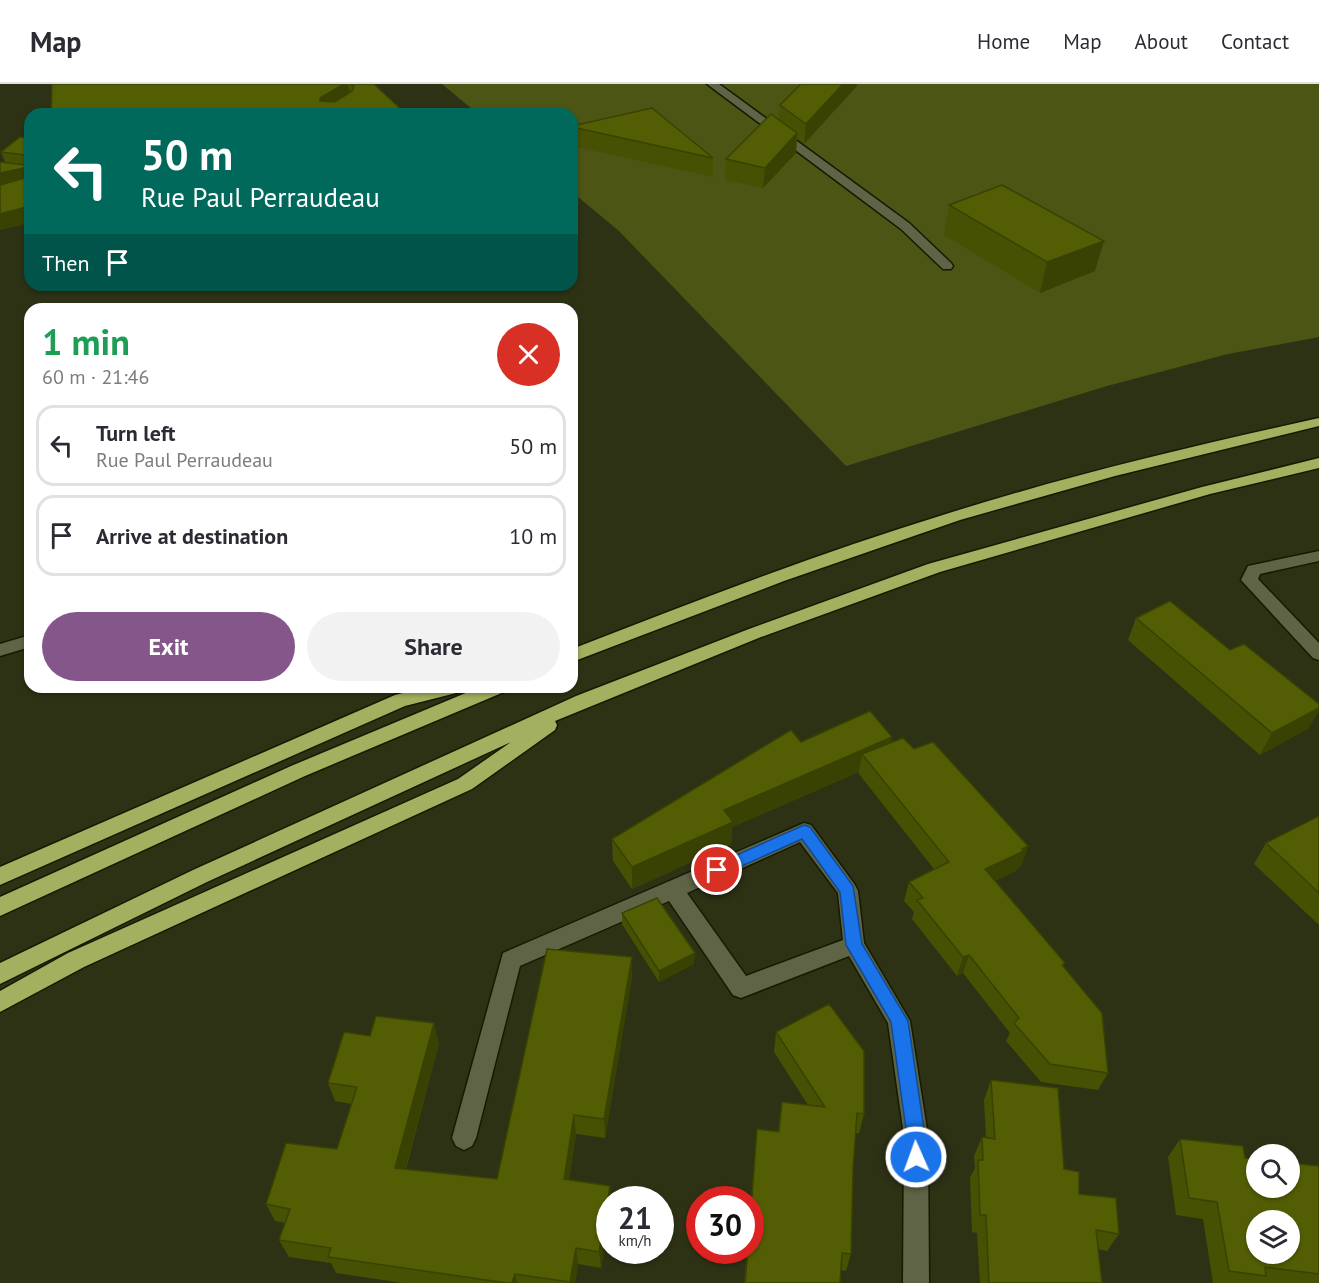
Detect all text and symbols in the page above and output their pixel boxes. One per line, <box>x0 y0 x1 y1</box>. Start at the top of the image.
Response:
text: Map <box>30 23 81 60</box>
text: Home <box>977 28 1030 55</box>
text: Map <box>1063 28 1102 55</box>
text: About <box>1135 28 1188 55</box>
text: Contact <box>1221 28 1289 55</box>
text: 50 m <box>141 127 233 182</box>
icon: left <box>42 132 120 210</box>
text: Rue Paul Perraudeau <box>141 180 380 214</box>
icon: arrive <box>101 246 134 279</box>
text: Then <box>42 249 89 277</box>
text: 1 min <box>42 318 130 365</box>
button: close <box>497 323 560 386</box>
text: 60 m · 21:46 <box>42 364 149 390</box>
text: Turn left <box>96 419 176 447</box>
icon: left <box>45 429 78 462</box>
text: 50 m <box>509 432 557 460</box>
text: Rue Paul Perraudeau <box>96 447 273 473</box>
icon: arrive <box>45 519 78 552</box>
text: Arrive at destination <box>96 522 288 550</box>
text: 10 m <box>509 522 557 550</box>
button: Exit <box>42 612 295 681</box>
button: Share <box>307 612 560 681</box>
pin <box>691 844 742 895</box>
icon: arrive <box>700 853 733 886</box>
position arrow <box>884 1125 948 1189</box>
map controls <box>1246 1144 1300 1264</box>
button: search <box>1246 1144 1300 1198</box>
speed limit sign: 30 <box>686 1186 764 1264</box>
text: 21 <box>618 1198 652 1237</box>
button: layers <box>1246 1210 1300 1264</box>
text: km/h <box>619 1231 651 1250</box>

